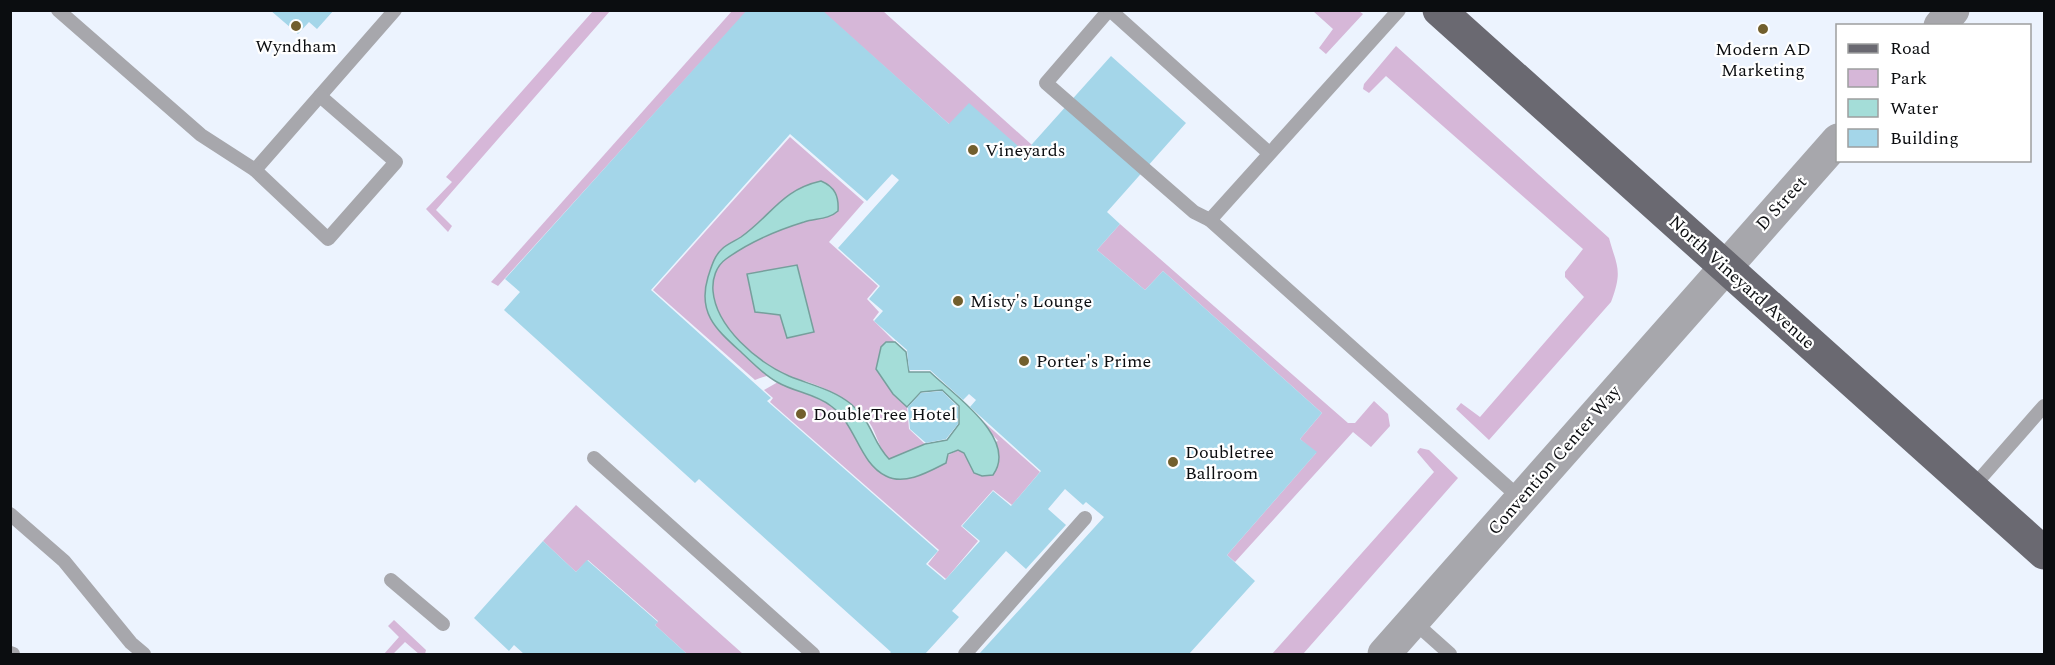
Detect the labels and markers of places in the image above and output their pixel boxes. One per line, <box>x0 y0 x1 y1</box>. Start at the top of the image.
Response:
marker: Wyndham <box>289 19 303 33</box>
marker: Modern AD Marketing <box>1756 22 1770 36</box>
place label: Wyndham <box>255 33 337 60</box>
place label: Modern AD Marketing <box>1715 36 1811 84</box>
place label: Vineyards <box>985 137 1066 164</box>
marker: Vineyards <box>966 143 980 157</box>
place label: Misty's Lounge <box>970 288 1092 315</box>
marker: Misty's Lounge <box>951 294 965 308</box>
place label: Porter's Prime <box>1036 348 1151 375</box>
marker: Porter's Prime <box>1017 354 1031 368</box>
place label: DoubleTree Hotel <box>813 401 956 428</box>
marker: DoubleTree Hotel <box>794 407 808 421</box>
place label: Doubletree Ballroom <box>1185 439 1274 487</box>
marker: Doubletree Ballroom <box>1166 455 1180 469</box>

